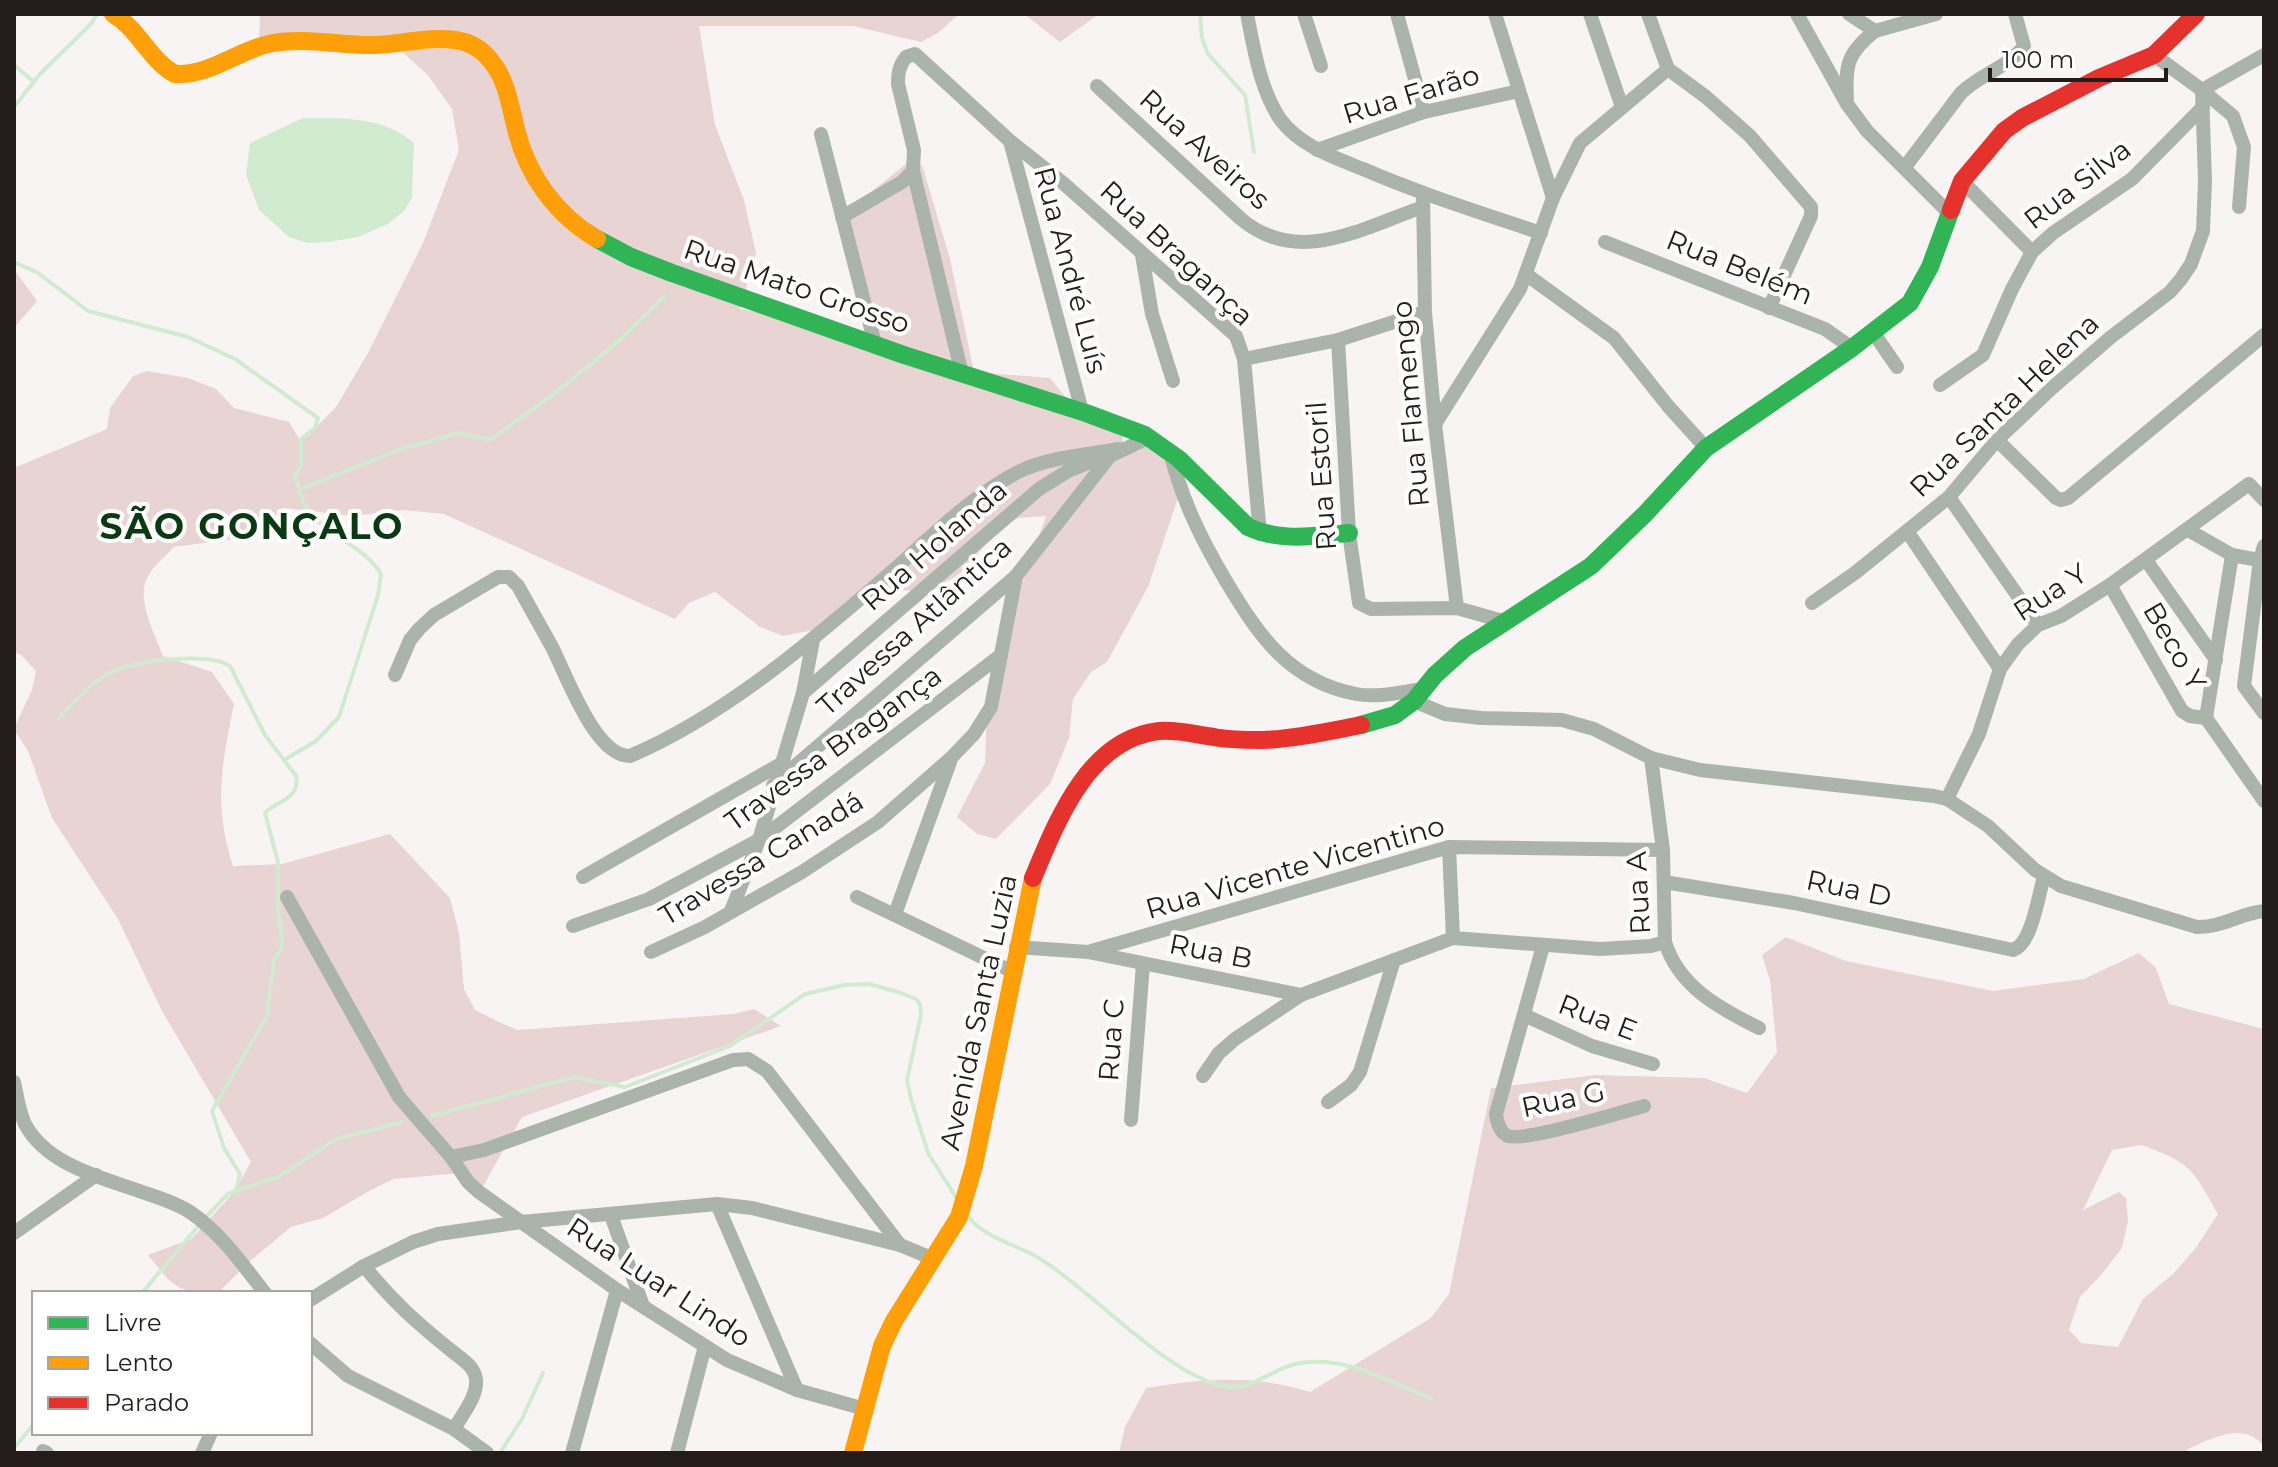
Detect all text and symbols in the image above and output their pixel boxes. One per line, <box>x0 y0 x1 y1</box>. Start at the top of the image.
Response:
scale bar <box>1990 32 2166 82</box>
text: 100 m <box>2002 45 2074 74</box>
street label: Rua Farão <box>1339 57 1483 131</box>
street label: Rua Aveiros <box>1133 82 1277 216</box>
street label: Rua Silva <box>2017 132 2137 236</box>
street label: Rua André Luís <box>1027 163 1115 377</box>
street label: Rua Bragança <box>1093 173 1261 333</box>
street label: Rua Belém <box>1662 222 1818 312</box>
street label: Rua Mato Grosso <box>679 231 915 341</box>
street label: Rua Flamengo <box>1384 299 1436 509</box>
street label: Rua Santa Helena <box>1902 306 2106 504</box>
street label: Rua Estoril <box>1299 400 1343 552</box>
street label: Rua Holanda <box>854 473 1014 617</box>
district label: SÃO GONÇALO <box>100 504 404 548</box>
street label: Travessa Atlântica <box>810 530 1018 722</box>
street label: Rua Y <box>2007 556 2093 628</box>
street label: Beco Y <box>2136 596 2214 696</box>
street label: Travessa Bragança <box>718 658 948 838</box>
street label: Travessa Canadá <box>653 784 869 932</box>
street label: Rua Vicente Vicentino <box>1142 808 1448 926</box>
street label: Rua A <box>1619 850 1657 935</box>
street label: Rua D <box>1803 862 1895 914</box>
street label: Avenida Santa Luzia <box>932 871 1024 1153</box>
street label: Rua B <box>1167 926 1255 976</box>
street label: Rua E <box>1554 986 1642 1048</box>
street label: Rua C <box>1091 998 1131 1082</box>
street label: Rua G <box>1518 1074 1608 1124</box>
street label: Rua Luar Lindo <box>561 1210 757 1354</box>
legend <box>32 1291 312 1435</box>
text: Livre <box>104 1308 161 1337</box>
text: Lento <box>104 1348 173 1377</box>
text: Parado <box>104 1388 189 1417</box>

